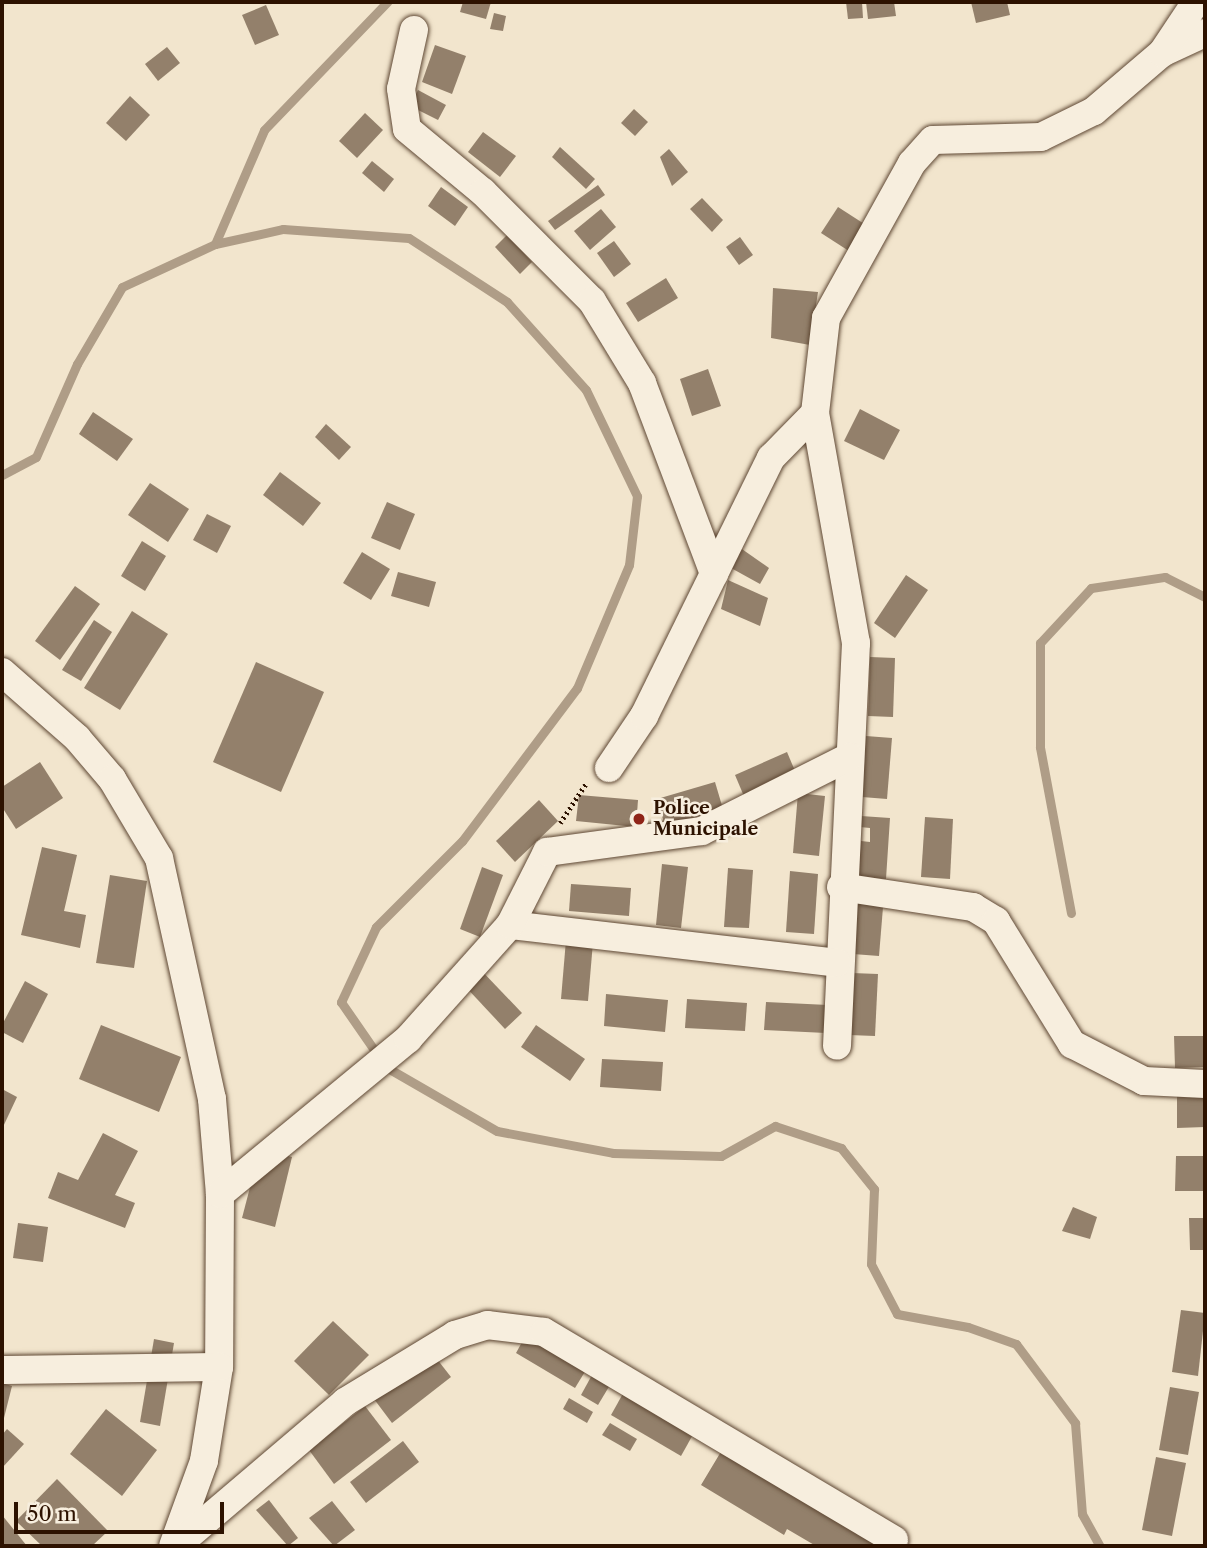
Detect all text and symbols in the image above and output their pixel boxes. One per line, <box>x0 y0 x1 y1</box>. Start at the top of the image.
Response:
place label: Police Municipale <box>653 798 758 840</box>
marker: Police Municipale <box>631 811 647 827</box>
scale bar <box>18 1488 228 1532</box>
text: 50 m <box>27 1501 77 1526</box>

